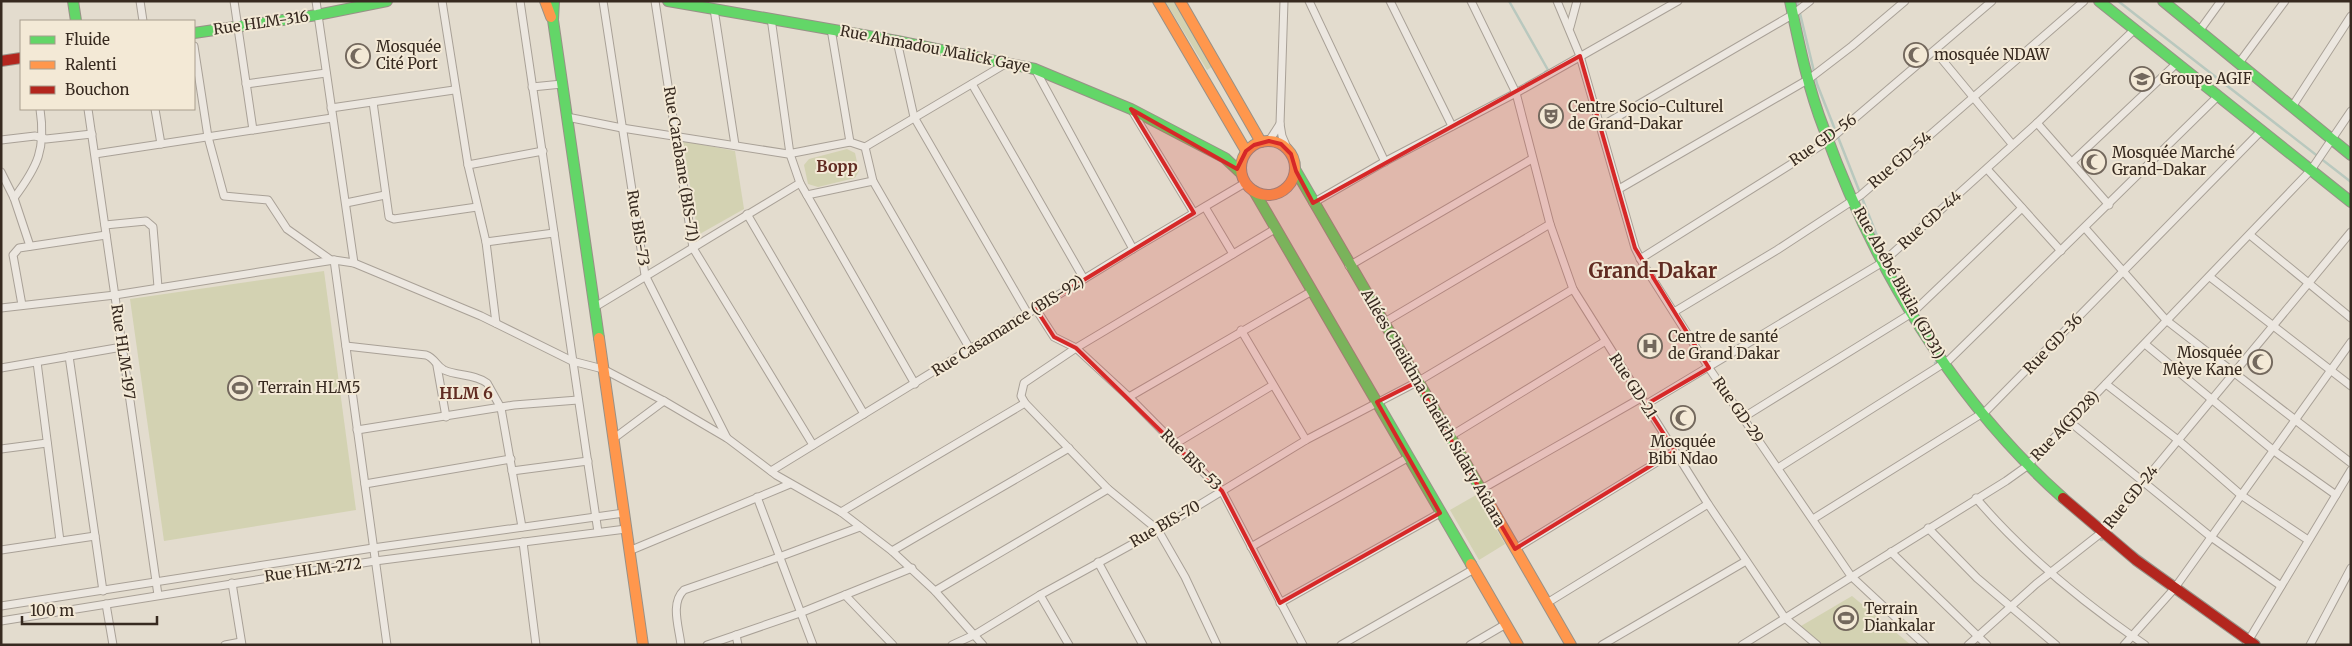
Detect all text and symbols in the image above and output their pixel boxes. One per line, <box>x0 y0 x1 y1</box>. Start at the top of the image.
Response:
street label: Rue HLM-316 <box>212 6 310 39</box>
legend <box>20 20 195 110</box>
street label: Rue Ahmadou Malick Gaye <box>838 21 1032 76</box>
text: Fluide <box>65 30 110 49</box>
place label: Mosquée Cité Port <box>376 37 441 73</box>
mosque icon: mosquée NDAW <box>1903 42 1929 68</box>
mosque icon: Mosquée Cité Port <box>345 43 371 69</box>
place label: mosquée NDAW <box>1934 45 2050 64</box>
text: Ralenti <box>65 55 117 74</box>
school or university icon: Groupe AGIF <box>2129 66 2155 92</box>
place label: Groupe AGIF <box>2160 69 2252 88</box>
text: Bouchon <box>65 80 129 99</box>
street label: Rue Carabane (BIS-71) <box>660 85 703 243</box>
place label: Centre Socio-Culturel de Grand-Dakar <box>1568 97 1724 133</box>
theatre icon: Centre Socio-Culturel de Grand-Dakar <box>1538 103 1564 129</box>
street label: Rue GD-56 <box>1785 110 1860 170</box>
street label: Rue GD-54 <box>1864 127 1935 192</box>
place label: Mosquée Marché Grand-Dakar <box>2112 143 2235 179</box>
mosque icon: Mosquée Marché Grand-Dakar <box>2081 149 2107 175</box>
district label: Bopp <box>816 156 858 176</box>
street label: Rue GD-44 <box>1894 186 1965 253</box>
street label: Rue BIS-73 <box>623 188 654 267</box>
street label: Rue Abébé Bikila (GD31) <box>1850 203 1949 362</box>
district label: Grand-Dakar <box>1589 258 1717 283</box>
street label: Rue Casamance (BIS-92) <box>928 271 1087 380</box>
street label: Allées Cheikhna Cheikh Sidaty Aîdara <box>1357 285 1510 530</box>
street label: Rue HLM-197 <box>107 303 140 401</box>
street label: Rue GD-36 <box>2019 309 2086 378</box>
place label: Centre de santé de Grand Dakar <box>1668 327 1780 363</box>
hospital icon: Centre de santé de Grand Dakar <box>1637 333 1663 359</box>
place label: Mosquée Mèye Kane <box>2163 343 2242 379</box>
mosque icon: Mosquée Mèye Kane <box>2247 349 2273 375</box>
street label: Rue GD-21 <box>1605 350 1662 422</box>
street label: Rue GD-29 <box>1709 373 1768 446</box>
sports icon: Terrain HLM5 <box>227 375 253 401</box>
place label: Terrain HLM5 <box>258 378 360 397</box>
district label: HLM 6 <box>439 383 493 403</box>
street label: Rue A(GD28) <box>2026 387 2103 465</box>
mosque icon: Mosquée Bibi Ndao <box>1670 405 1696 431</box>
street label: Rue BIS-53 <box>1157 425 1226 494</box>
place label: Mosquée Bibi Ndao <box>1648 432 1718 468</box>
street label: Rue GD-24 <box>2099 461 2162 532</box>
street label: Rue BIS-70 <box>1126 496 1203 551</box>
street label: Rue HLM-272 <box>263 553 363 586</box>
scale bar <box>22 594 158 626</box>
place label: Terrain Diankalar <box>1864 599 1935 635</box>
text: 100 m <box>30 601 74 620</box>
sports icon: Terrain Diankalar <box>1833 605 1859 631</box>

